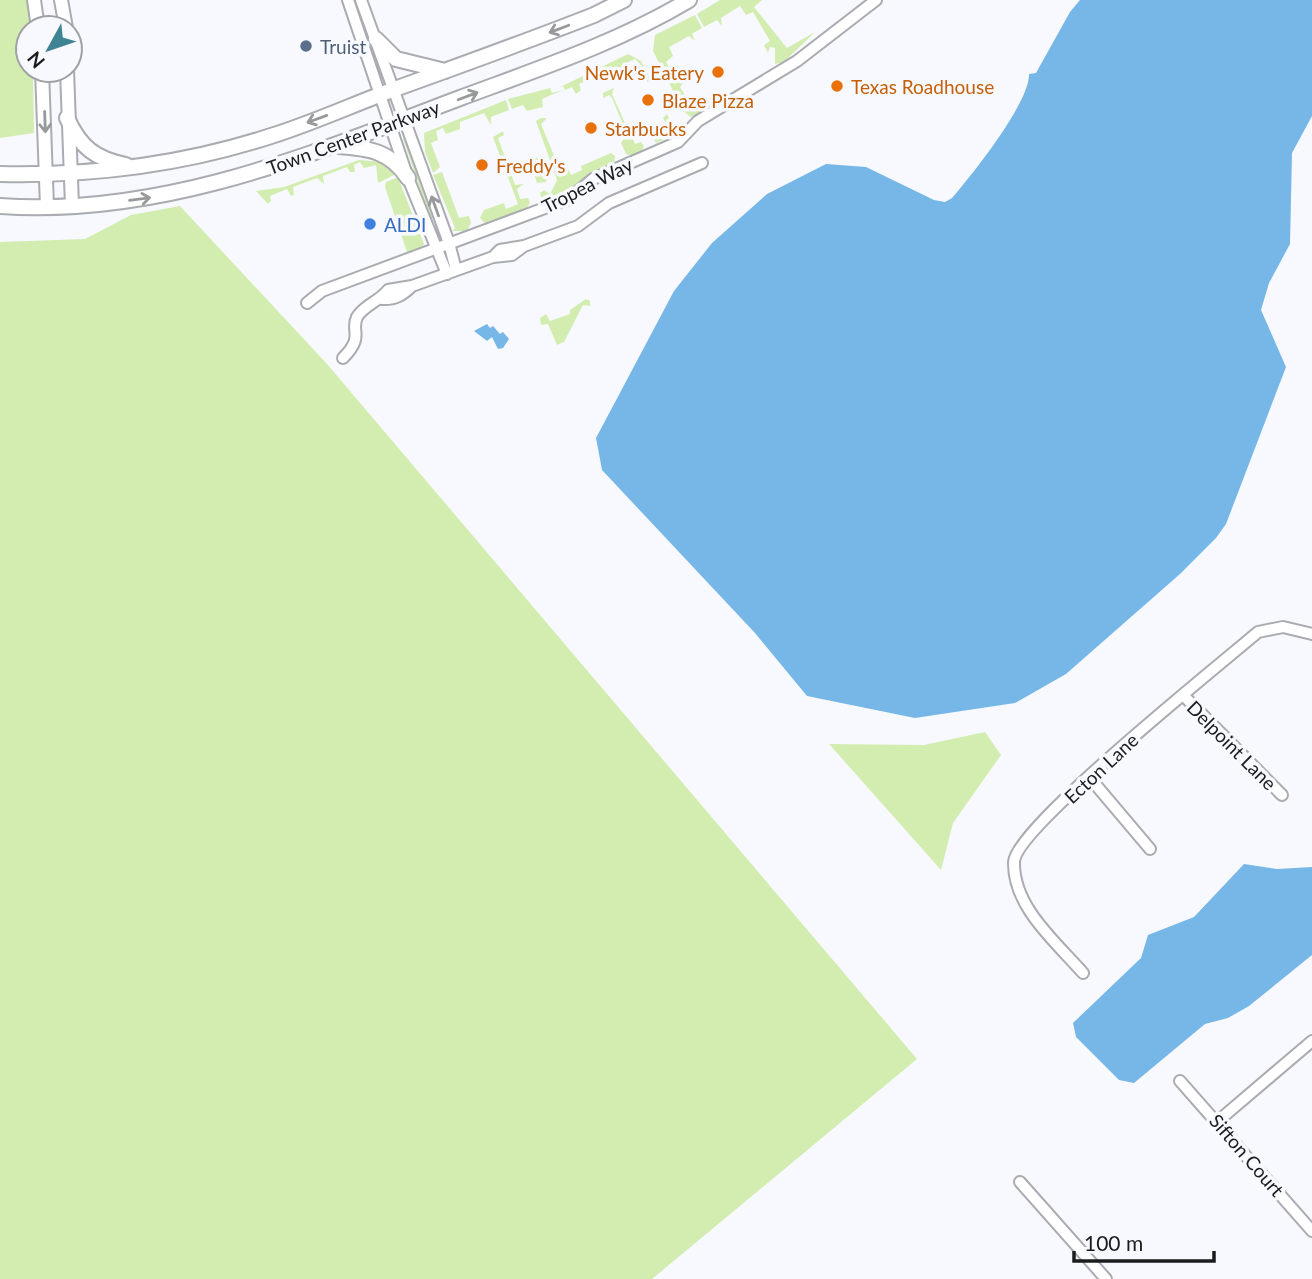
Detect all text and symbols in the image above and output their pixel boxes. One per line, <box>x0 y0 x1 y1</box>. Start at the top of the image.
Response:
north arrow <box>14 14 84 84</box>
one-way arrow <box>549 23 571 36</box>
place label: Truist <box>320 35 366 58</box>
marker: Truist <box>298 38 314 54</box>
text: N <box>22 47 49 73</box>
place label: Newk's Eatery <box>585 61 704 84</box>
marker: Newk's Eatery <box>710 64 726 80</box>
place label: Texas Roadhouse <box>851 75 994 98</box>
marker: Texas Roadhouse <box>829 78 845 94</box>
one-way arrow <box>456 88 478 101</box>
place label: Blaze Pizza <box>662 89 754 112</box>
marker: Blaze Pizza <box>640 92 656 108</box>
street label: Town Center Parkway <box>264 95 443 179</box>
one-way arrow <box>38 111 51 134</box>
one-way arrow <box>307 114 329 127</box>
place label: Starbucks <box>605 117 686 140</box>
marker: Starbucks <box>583 120 599 136</box>
street label: Tropea Way <box>538 152 636 218</box>
place label: Freddy's <box>496 154 566 177</box>
marker: Freddy's <box>474 157 490 173</box>
one-way arrow <box>128 193 151 206</box>
one-way arrow <box>428 195 441 217</box>
place label: ALDI <box>384 213 426 236</box>
marker: ALDI <box>362 216 378 232</box>
street label: Delpoint Lane <box>1183 696 1281 794</box>
street label: Ecton Lane <box>1059 728 1143 808</box>
street label: Sifton Court <box>1205 1109 1289 1201</box>
scale bar <box>1074 1220 1214 1264</box>
text: 100 m <box>1084 1230 1143 1255</box>

